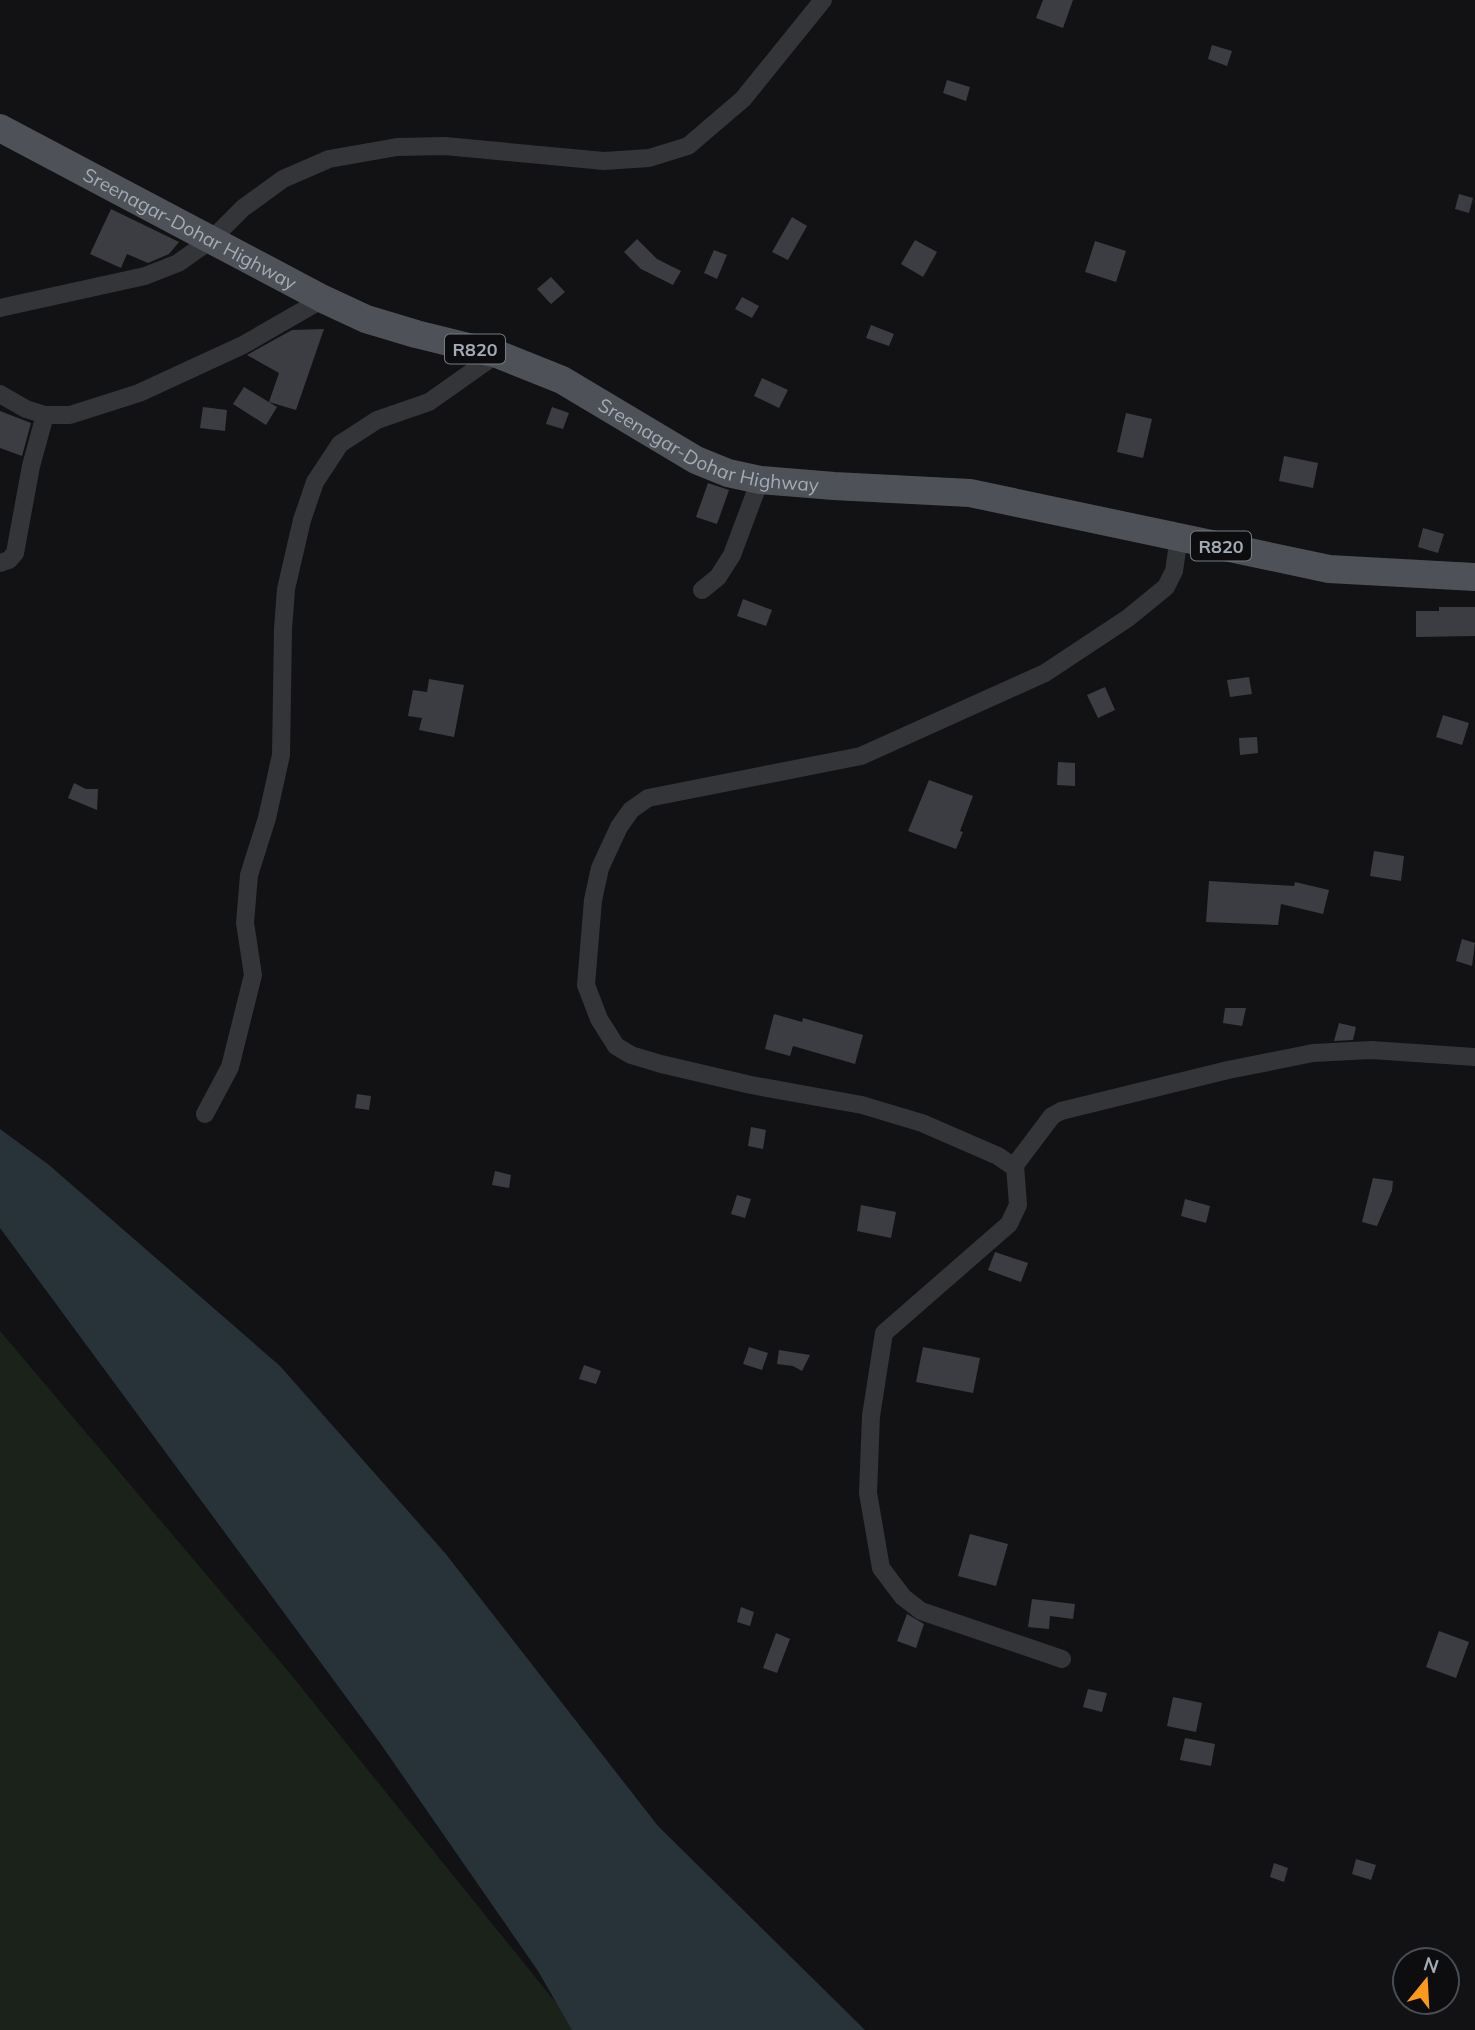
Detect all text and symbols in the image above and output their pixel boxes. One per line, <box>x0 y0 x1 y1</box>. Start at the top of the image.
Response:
street label: Sreenagar-Dohar Highway <box>79 162 301 295</box>
road number: R820 <box>445 334 505 363</box>
street label: Sreenagar-Dohar Highway <box>594 392 820 497</box>
road number: R820 <box>1191 532 1251 560</box>
north arrow <box>1391 1946 1461 2016</box>
text: N <box>1421 1951 1442 1978</box>

